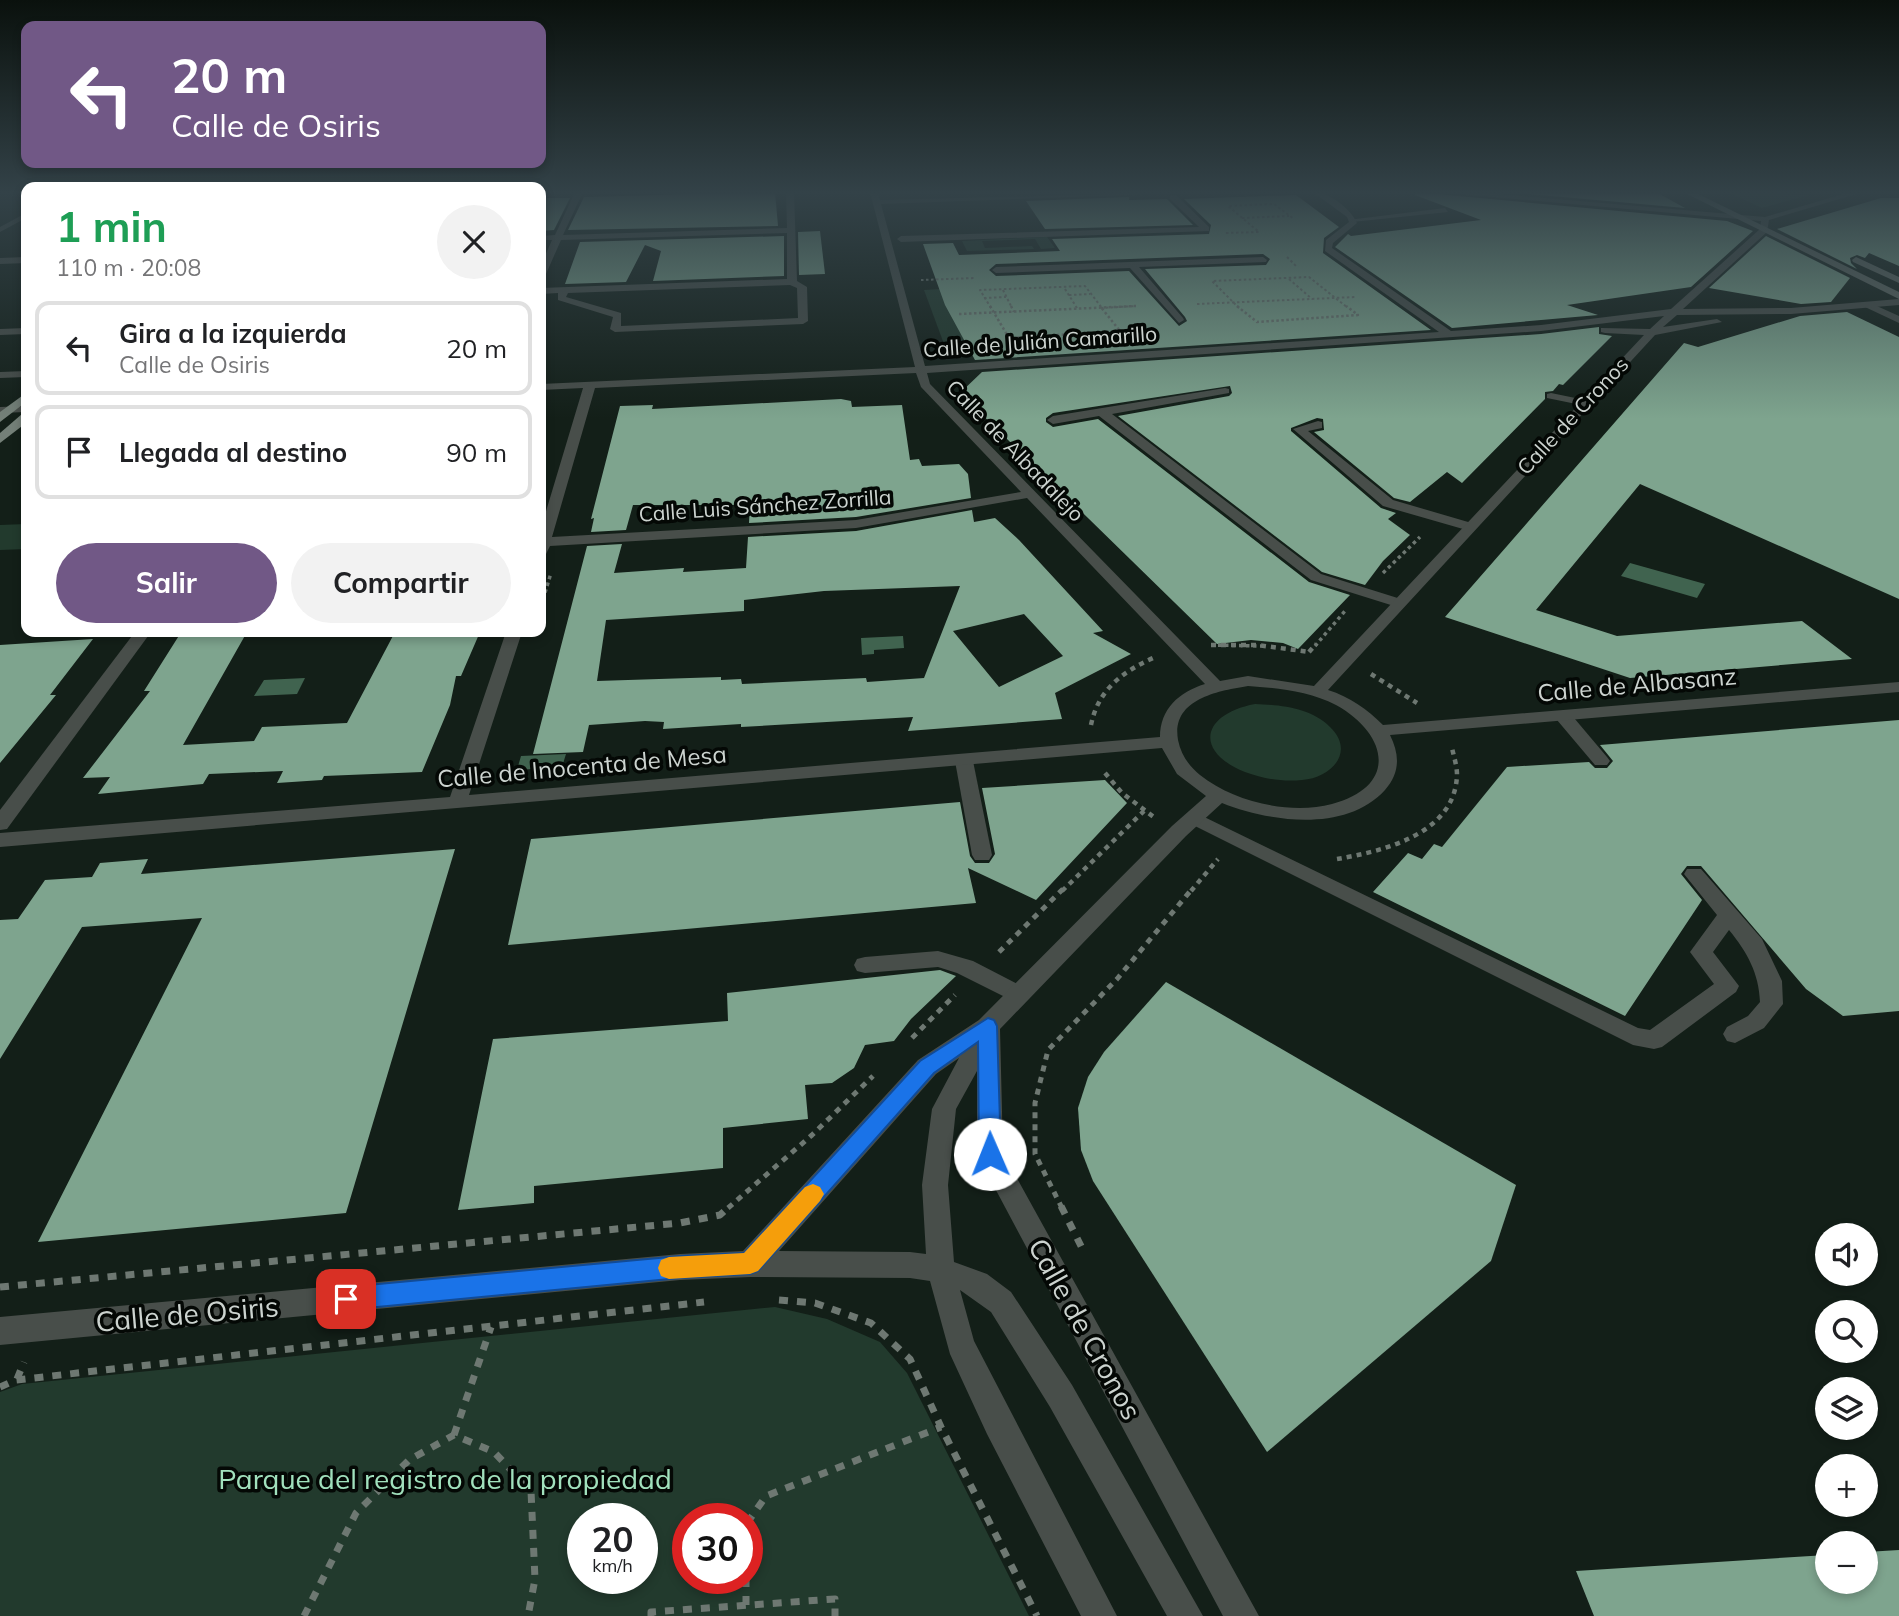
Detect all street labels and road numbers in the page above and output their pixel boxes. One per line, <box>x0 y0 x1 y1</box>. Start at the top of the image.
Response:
street label: Calle de Julián Camarillo <box>922 320 1158 362</box>
street label: Calle de Cronos <box>1511 351 1633 480</box>
street label: Calle de Albadalejo <box>941 374 1090 527</box>
street label: Calle Luis Sánchez Zorrilla <box>638 483 892 527</box>
street label: Calle de Albasanz <box>1536 660 1738 708</box>
street label: Calle de Inocenta de Mesa <box>436 738 728 794</box>
street label: Calle de Cronos <box>1021 1232 1150 1426</box>
street label: Calle de Osiris <box>94 1288 280 1339</box>

